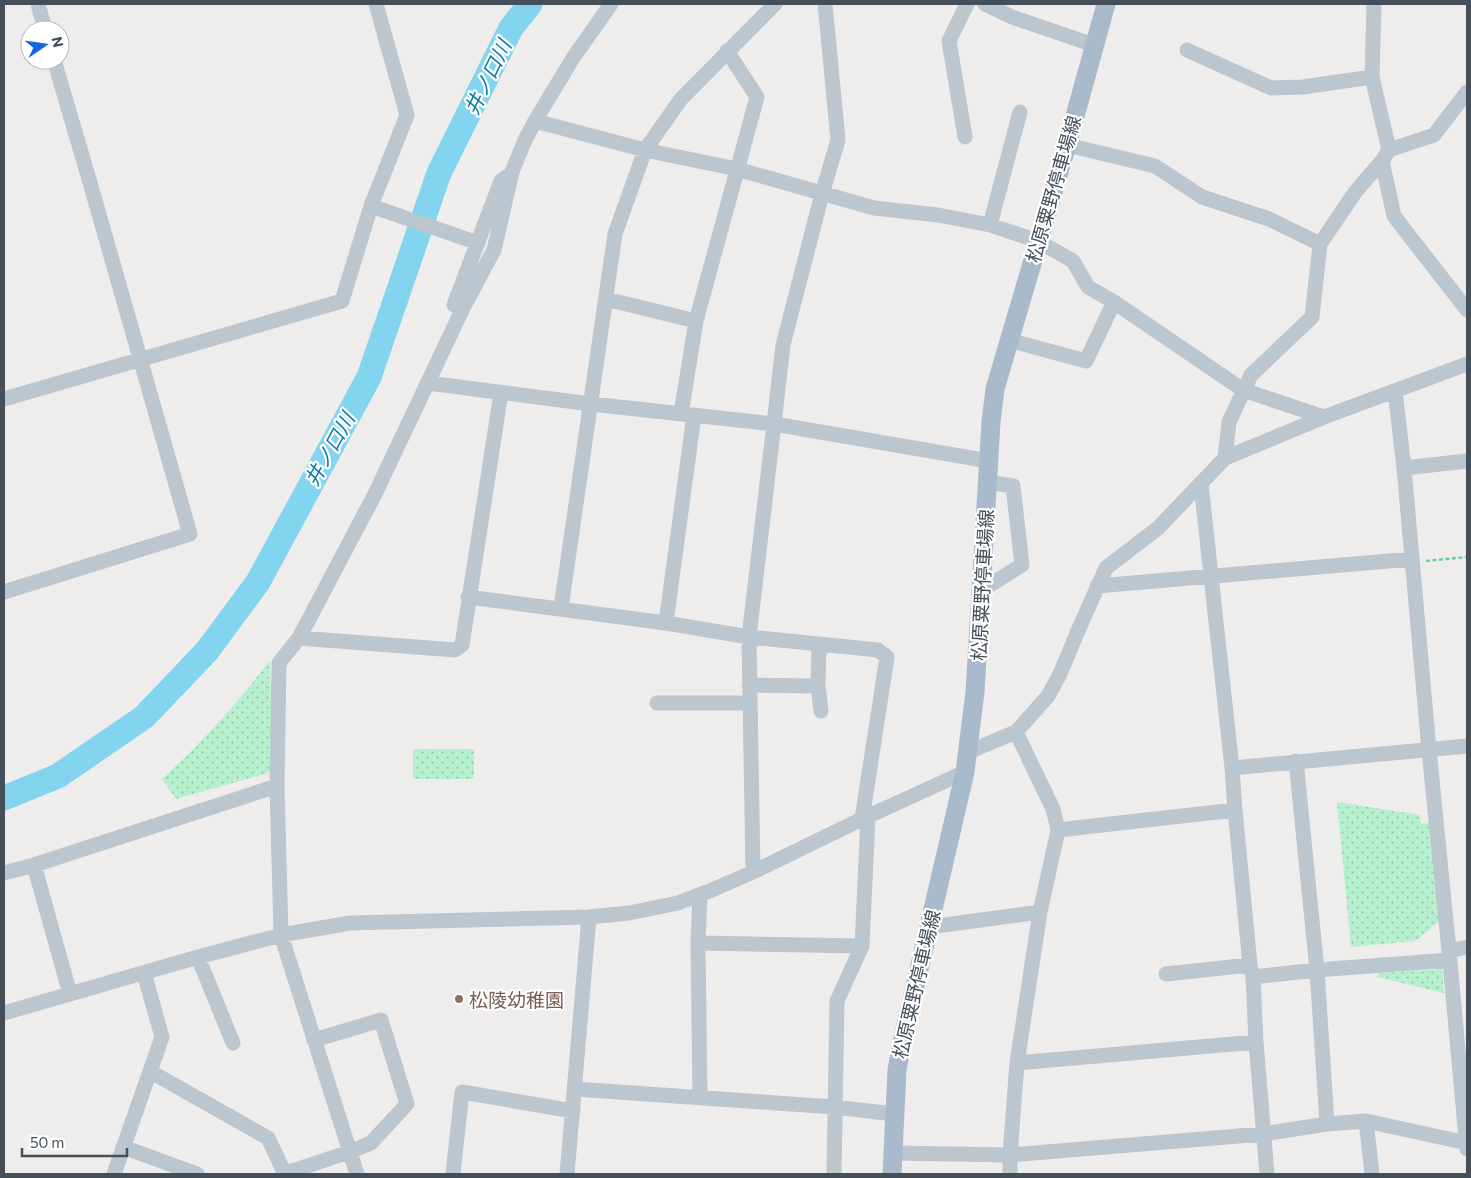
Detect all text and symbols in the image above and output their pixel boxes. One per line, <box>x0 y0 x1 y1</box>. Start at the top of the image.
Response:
north arrow <box>20 20 70 70</box>
water label: 井ノ口川 <box>459 34 516 118</box>
text: N <box>49 35 68 49</box>
street label: 松原粟野停車場線 <box>1021 113 1085 265</box>
water label: 井ノ口川 <box>299 406 360 490</box>
street label: 松原粟野停車場線 <box>967 508 997 662</box>
street label: 松原粟野停車場線 <box>888 907 944 1061</box>
place label: 松陵幼稚園 <box>469 988 564 1011</box>
marker: 松陵幼稚園 <box>453 993 465 1005</box>
scale bar <box>22 1126 128 1158</box>
text: 50 m <box>30 1133 64 1151</box>

